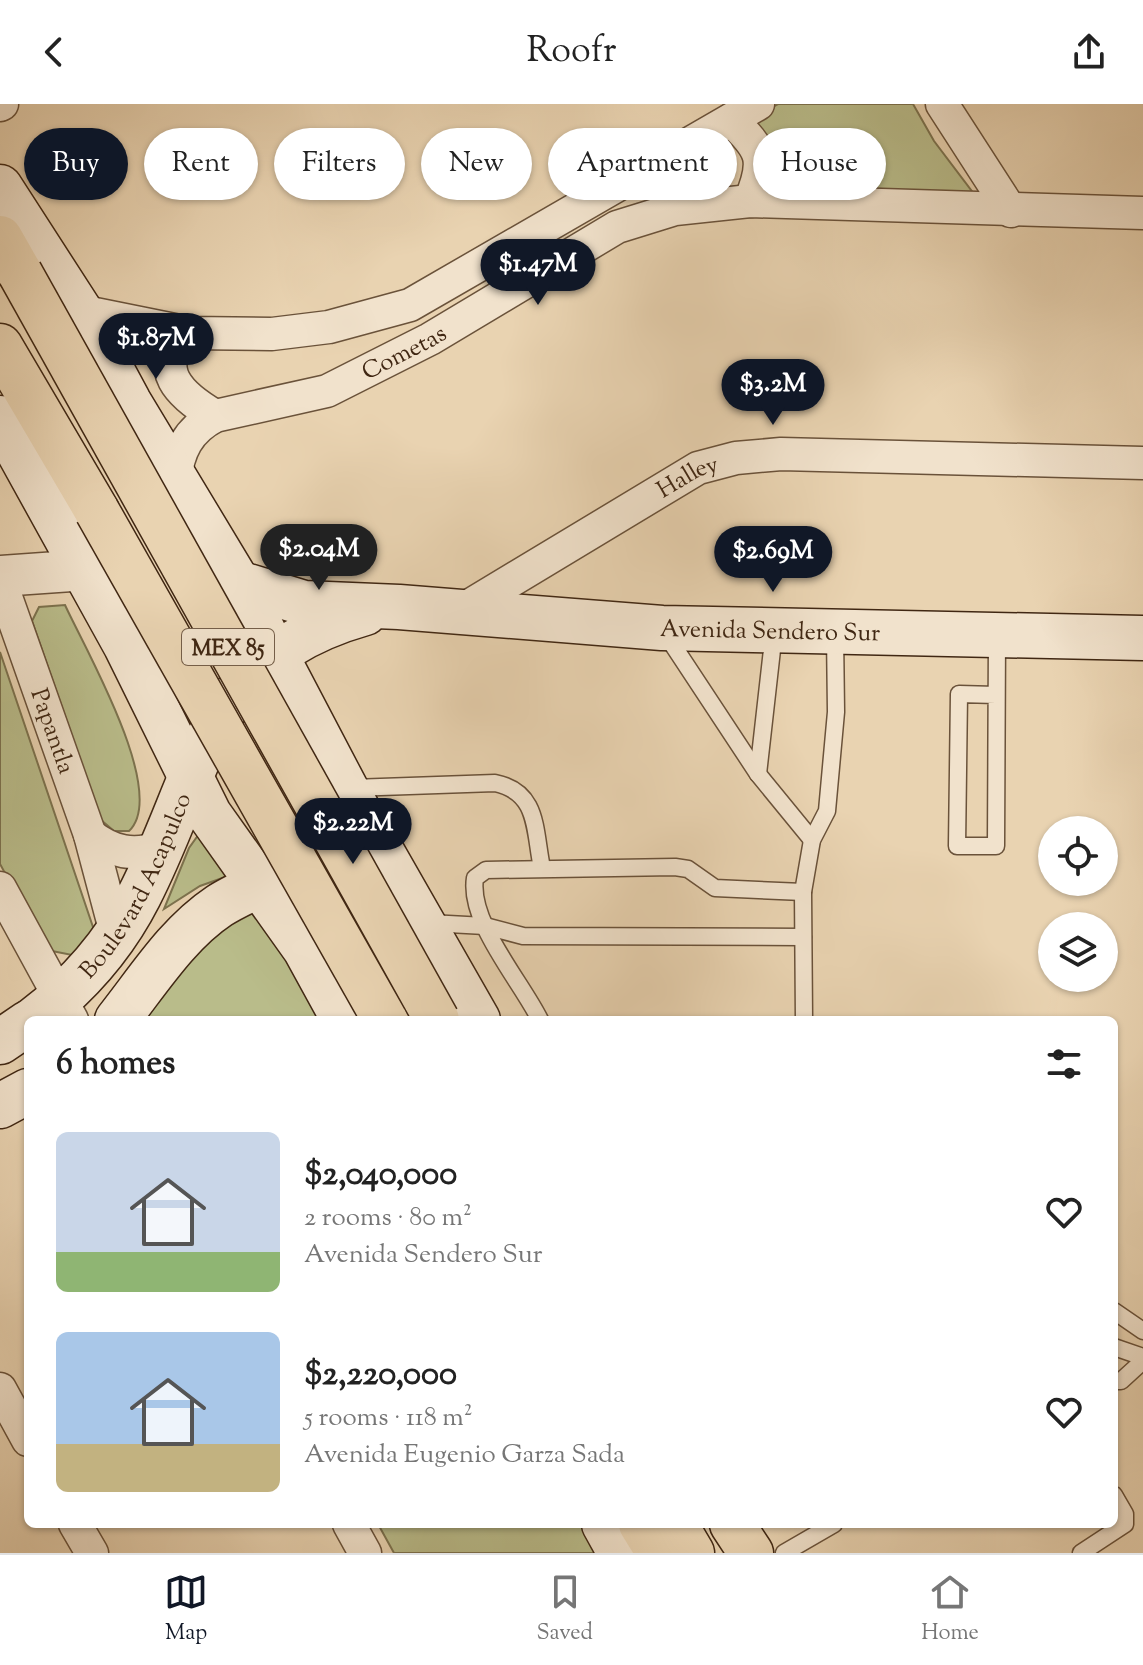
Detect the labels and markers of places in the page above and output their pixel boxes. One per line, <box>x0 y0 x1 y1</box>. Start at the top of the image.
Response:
pin: $1.47M <box>473 239 603 307</box>
pin: $1.87M <box>91 313 221 381</box>
pin: $3.2M <box>717 359 829 427</box>
pin: $2.04M <box>254 524 384 592</box>
pin: $2.69M <box>708 526 838 594</box>
pin: $2.22M <box>288 798 418 866</box>

